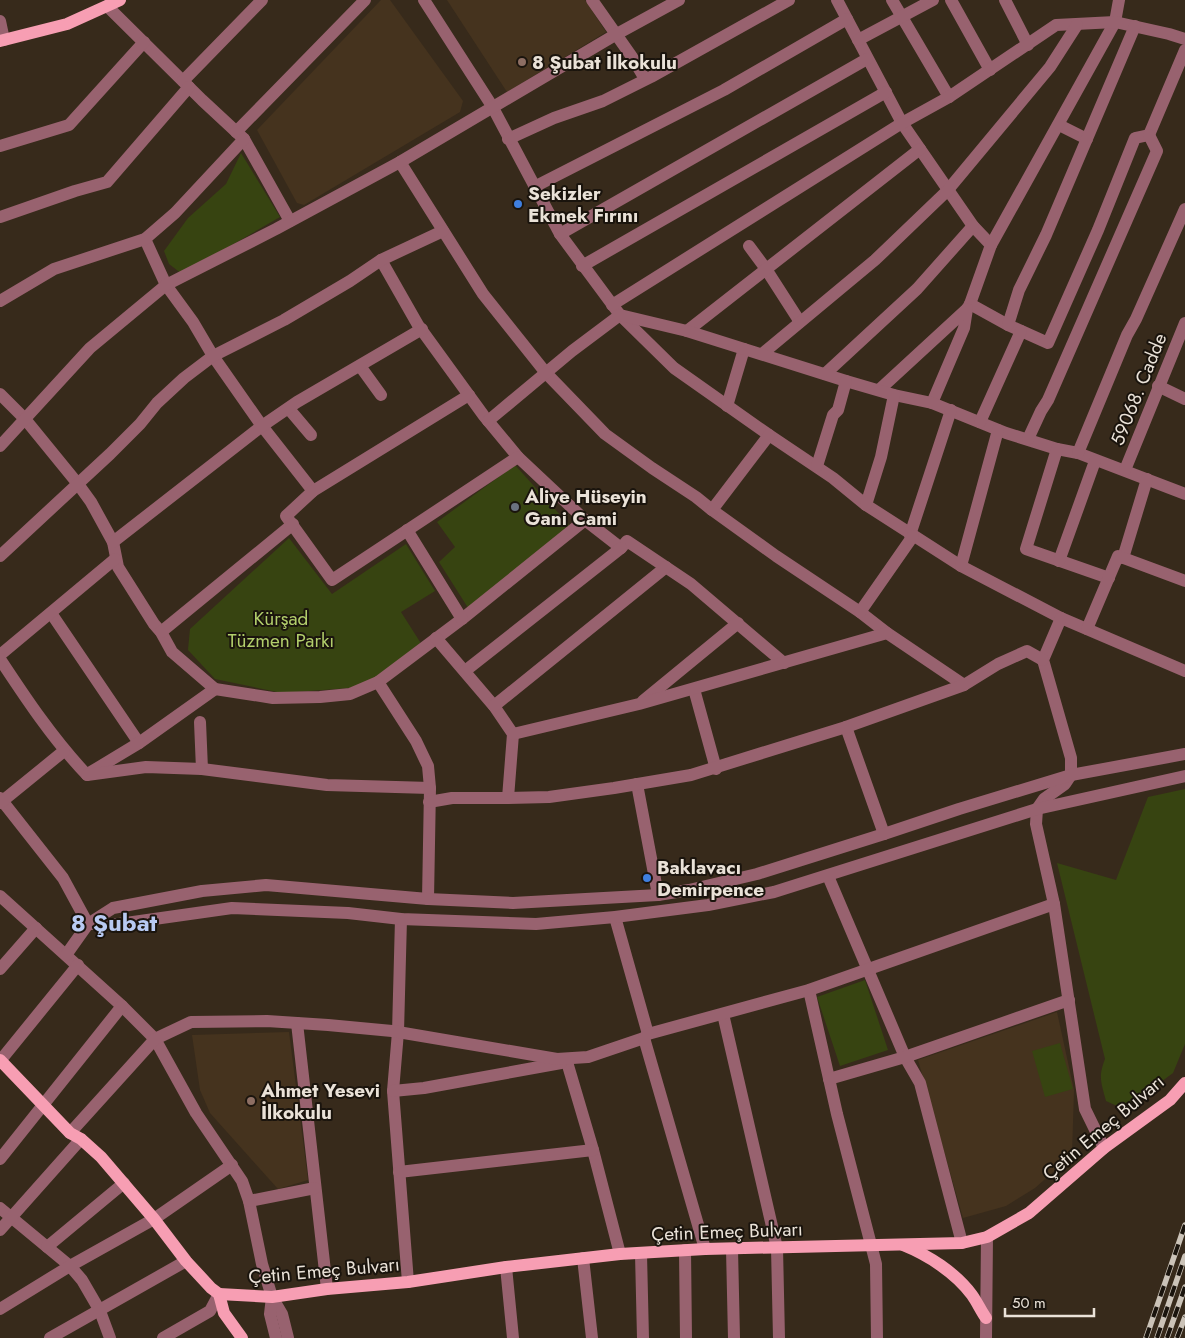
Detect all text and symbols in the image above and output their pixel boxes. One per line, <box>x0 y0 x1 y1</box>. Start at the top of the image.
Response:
place label: 8 Şubat İlkokulu <box>532 49 677 76</box>
marker: 8 Şubat İlkokulu <box>516 56 528 68</box>
place label: Sekizler Ekmek Fırını <box>528 180 638 229</box>
marker: Sekizler Ekmek Fırını <box>512 198 524 210</box>
street label: 59068. Cadde <box>1104 329 1173 449</box>
place label: Aliye Hüseyin Gani Cami <box>524 483 647 532</box>
marker: Aliye Hüseyin Gani Cami <box>509 501 521 513</box>
park label: Kürşad Tüzmen Parkı <box>228 605 334 654</box>
place label: Baklavacı Demirpence <box>657 854 764 903</box>
marker: Baklavacı Demirpence <box>641 872 653 884</box>
district label: 8 Şubat <box>71 905 158 940</box>
street label: Çetin Emeç Bulvarı <box>1037 1068 1170 1186</box>
place label: Ahmet Yesevi İlkokulu <box>260 1077 380 1126</box>
marker: Ahmet Yesevi İlkokulu <box>245 1095 257 1107</box>
street label: Çetin Emeç Bulvarı <box>651 1215 803 1248</box>
street label: Çetin Emeç Bulvarı <box>247 1250 401 1291</box>
scale bar <box>1005 1286 1094 1318</box>
text: 50 m <box>1012 1292 1046 1314</box>

